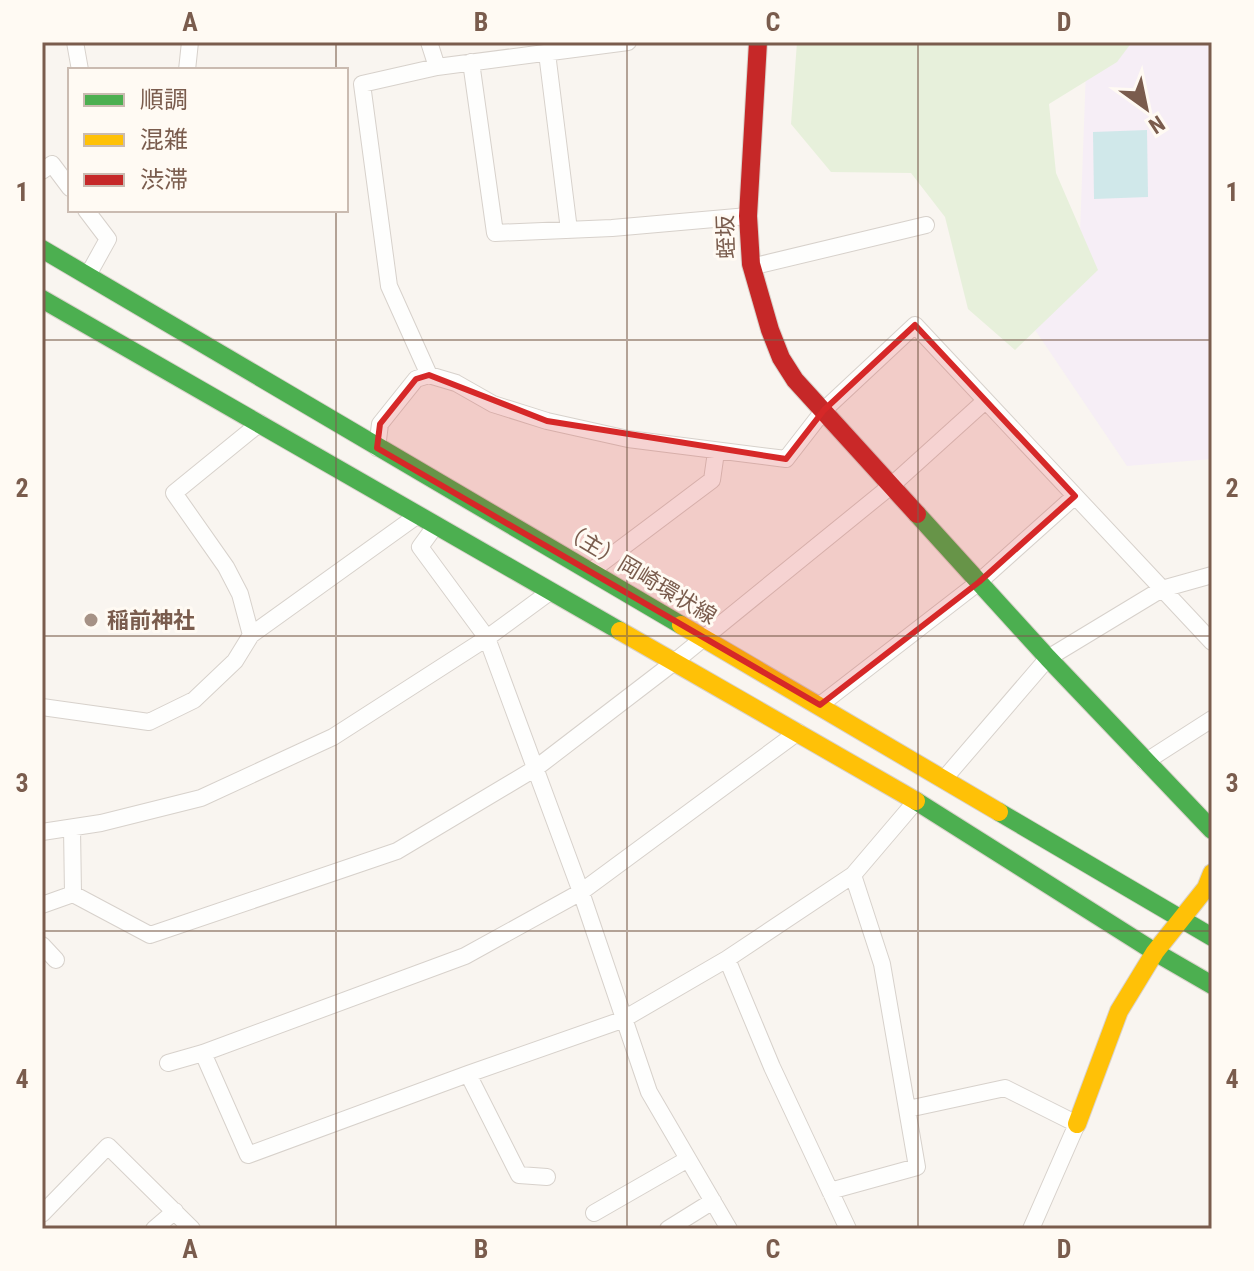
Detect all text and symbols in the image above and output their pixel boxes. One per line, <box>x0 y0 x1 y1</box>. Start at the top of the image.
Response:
text: A <box>182 7 198 37</box>
text: B <box>474 7 488 37</box>
text: C <box>766 7 781 37</box>
text: D <box>1057 7 1071 37</box>
legend <box>68 68 348 212</box>
north arrow <box>1106 68 1186 148</box>
text: 順調 <box>140 86 188 114</box>
text: N <box>1144 110 1169 139</box>
text: 混雑 <box>140 126 188 154</box>
text: 渋滞 <box>140 166 188 194</box>
text: 1 <box>15 177 29 207</box>
text: 1 <box>1225 177 1239 207</box>
street label: 蛭坂 <box>713 215 739 259</box>
text: 2 <box>15 473 29 503</box>
text: 2 <box>1225 473 1239 503</box>
street label: （主）岡崎環状線 <box>557 517 721 629</box>
place label: 稲前神社 <box>107 608 195 633</box>
marker: 稲前神社 <box>82 611 100 629</box>
text: 3 <box>15 768 29 798</box>
text: 3 <box>1225 768 1239 798</box>
text: 4 <box>15 1064 29 1094</box>
text: 4 <box>1225 1064 1239 1094</box>
text: A <box>182 1234 198 1264</box>
text: B <box>474 1234 488 1264</box>
text: C <box>766 1234 781 1264</box>
text: D <box>1057 1234 1071 1264</box>

